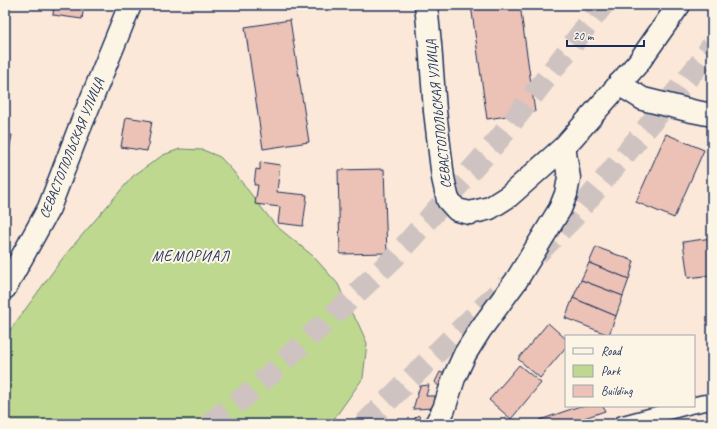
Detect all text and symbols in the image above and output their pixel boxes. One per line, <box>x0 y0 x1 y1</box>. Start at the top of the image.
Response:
scale bar <box>567 22 644 48</box>
text: 20 m <box>573 28 595 44</box>
street label: СЕВАСТОПОЛЬСКАЯ УЛИЦА <box>422 38 455 189</box>
street label: СЕВАСТОПОЛЬСКАЯ УЛИЦА <box>36 75 108 221</box>
district label: МЕМОРИАЛ <box>152 247 231 266</box>
legend <box>565 335 695 407</box>
text: Road <box>601 343 623 359</box>
text: Park <box>601 363 622 379</box>
text: Building <box>601 383 633 399</box>

